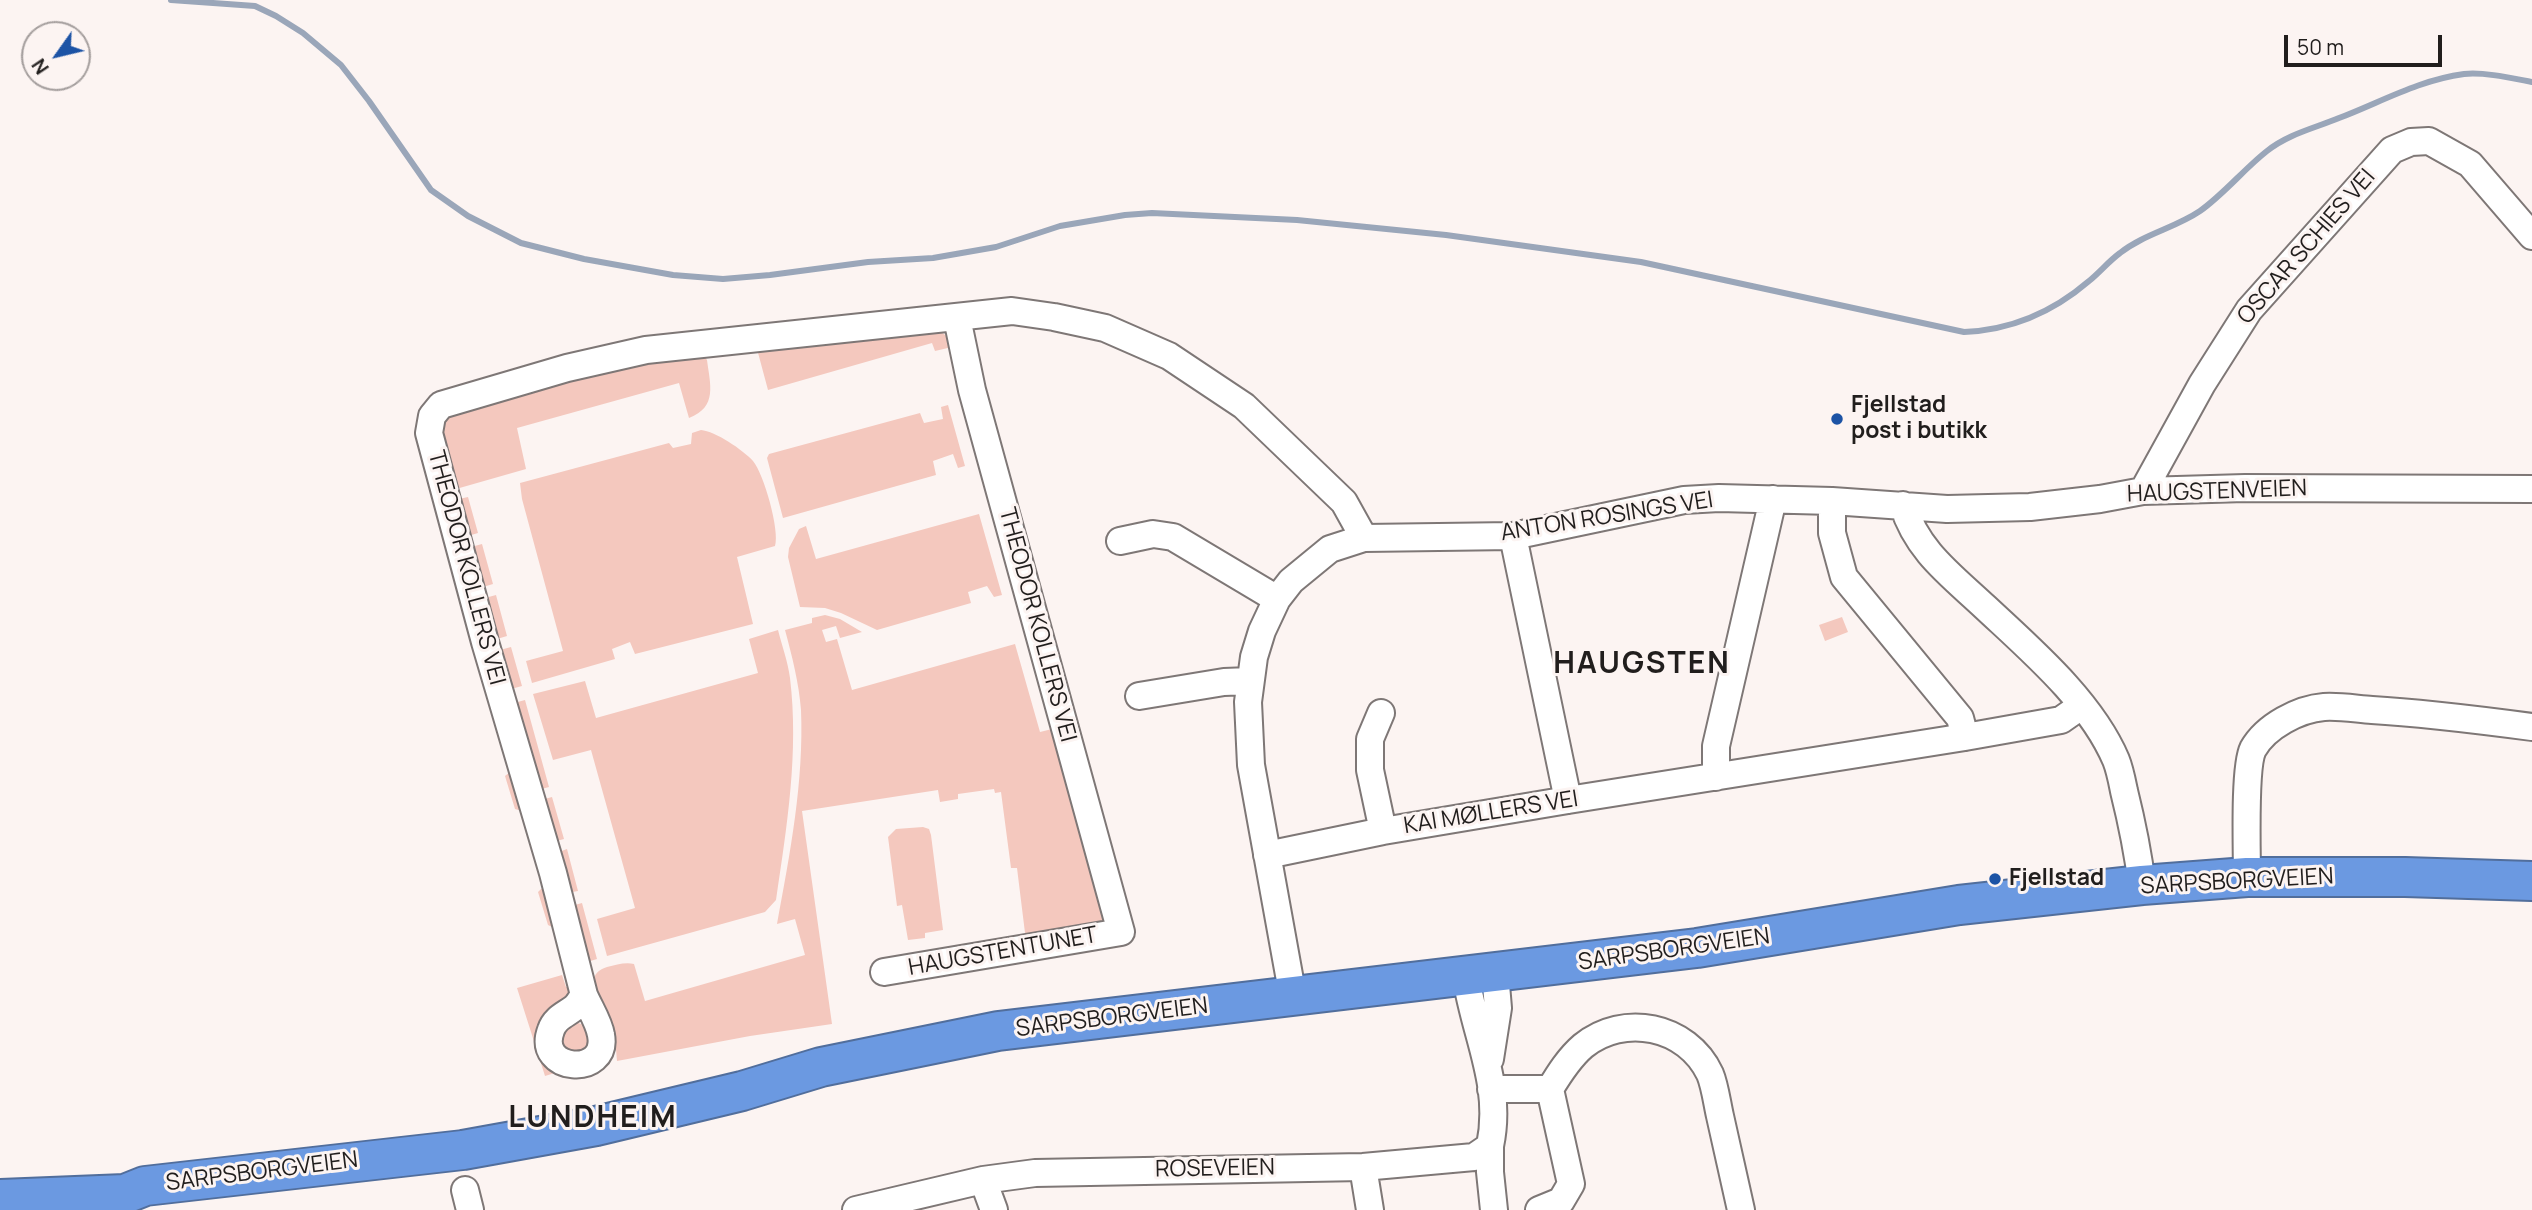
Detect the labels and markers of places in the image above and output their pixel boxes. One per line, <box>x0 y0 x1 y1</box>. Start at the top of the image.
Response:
place label: Fjellstad post i butikk <box>1851 392 1987 446</box>
marker: Fjellstad post i butikk <box>1829 411 1845 427</box>
place label: Fjellstad <box>2009 865 2104 893</box>
marker: Fjellstad <box>1987 871 2003 887</box>

